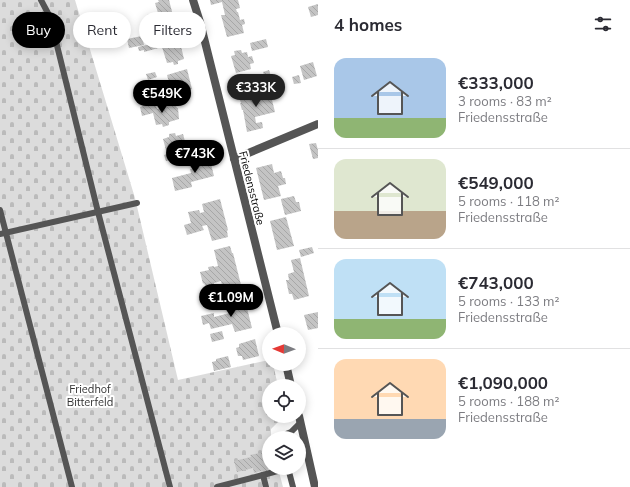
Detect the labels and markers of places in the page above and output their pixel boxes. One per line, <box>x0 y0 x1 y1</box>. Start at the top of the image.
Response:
pin: €333K <box>228 74 284 108</box>
pin: €549K <box>134 80 190 114</box>
pin: €743K <box>167 140 223 174</box>
pin: €1.09M <box>198 284 264 318</box>

